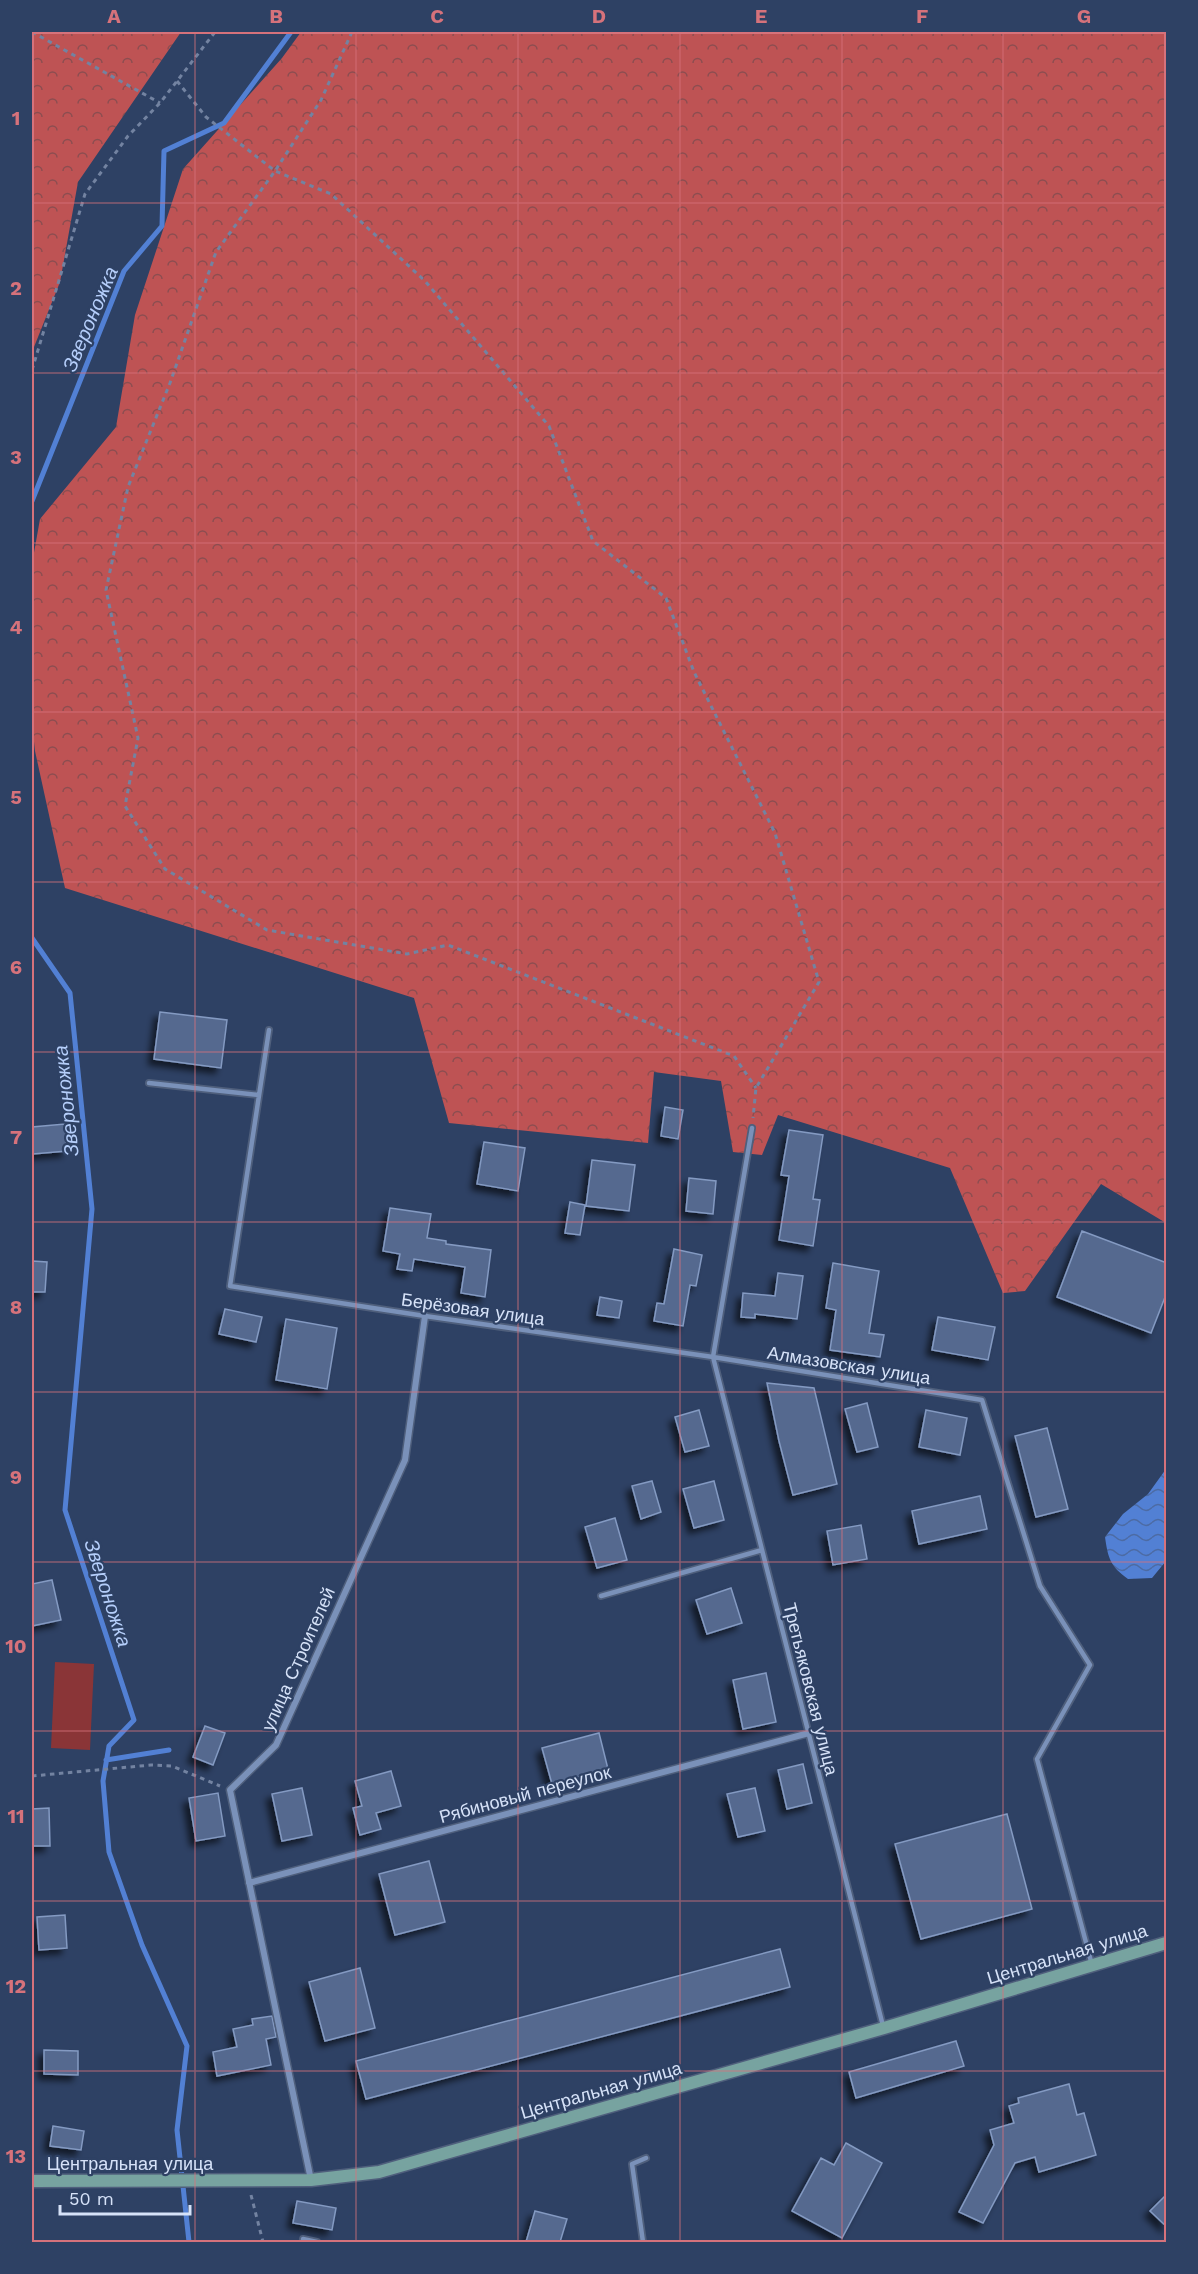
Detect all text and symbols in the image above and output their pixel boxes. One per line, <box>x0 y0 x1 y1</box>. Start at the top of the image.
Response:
text: A <box>107 4 121 28</box>
text: B <box>269 4 283 28</box>
text: C <box>430 4 444 28</box>
text: D <box>592 4 606 28</box>
text: E <box>755 4 767 28</box>
text: F <box>916 4 928 28</box>
text: G <box>1077 4 1091 28</box>
text: 1 <box>12 106 20 130</box>
water label: Звероножка <box>57 263 123 375</box>
text: 2 <box>10 276 22 300</box>
text: 3 <box>10 445 22 469</box>
text: 4 <box>10 615 23 639</box>
text: 5 <box>10 785 22 809</box>
text: 6 <box>10 955 22 979</box>
water label: Звероножка <box>48 1044 84 1158</box>
text: 7 <box>10 1125 22 1149</box>
street label: Берёзовая улица <box>400 1289 547 1330</box>
text: 8 <box>10 1295 22 1319</box>
street label: Алмазовская улица <box>766 1342 933 1388</box>
text: 9 <box>10 1465 22 1489</box>
water label: Звероножка <box>79 1536 137 1650</box>
street label: улица Строителей <box>257 1584 339 1734</box>
street label: Третьяковская улица <box>779 1601 843 1778</box>
text: 10 <box>5 1634 27 1658</box>
street label: Рябиновый переулок <box>437 1761 613 1827</box>
text: 11 <box>7 1804 25 1828</box>
street label: Центральная улица <box>984 1919 1151 1988</box>
text: 12 <box>6 1974 26 1998</box>
street label: Центральная улица <box>518 2057 685 2123</box>
text: 13 <box>6 2144 26 2168</box>
street label: Центральная улица <box>47 2153 214 2174</box>
scale bar <box>60 2178 190 2216</box>
text: 50 m <box>69 2188 114 2209</box>

